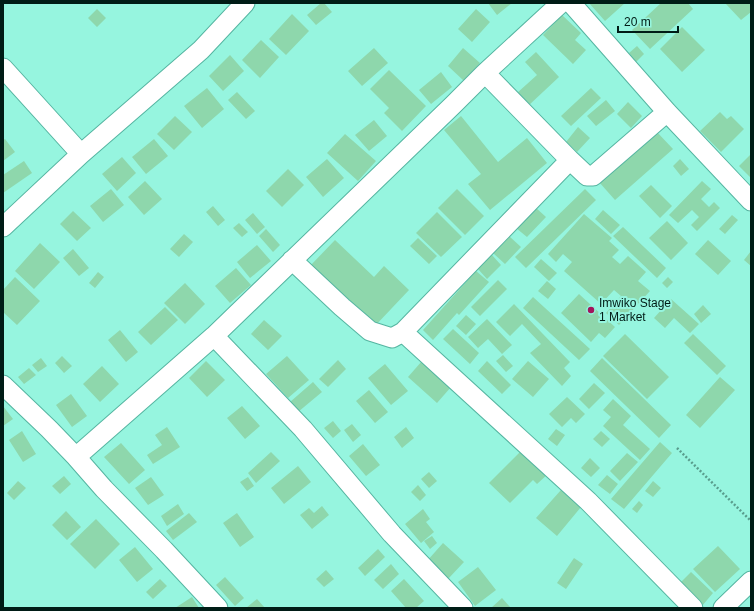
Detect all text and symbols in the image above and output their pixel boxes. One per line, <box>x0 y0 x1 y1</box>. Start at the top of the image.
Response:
scale bar <box>618 8 678 34</box>
text: 20 m <box>624 15 651 29</box>
place label: Imwiko Stage 1 Market <box>599 296 671 324</box>
marker: Imwiko Stage 1 Market <box>586 305 596 315</box>

